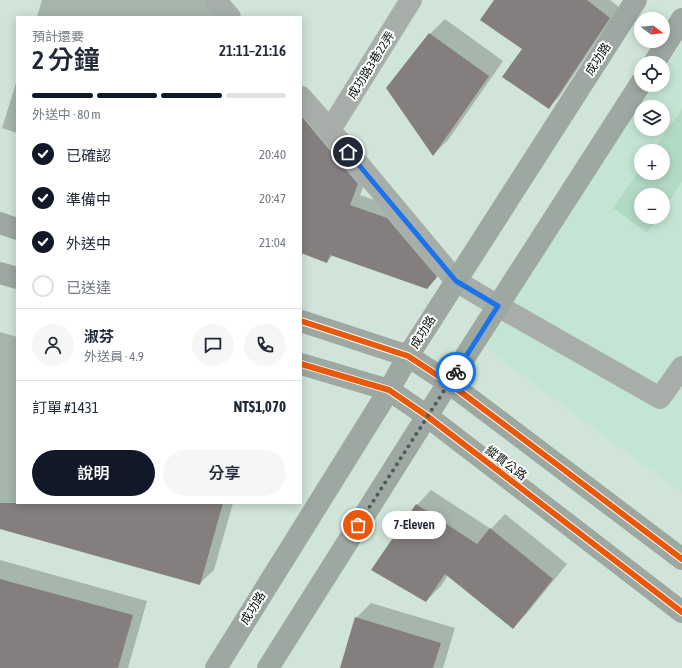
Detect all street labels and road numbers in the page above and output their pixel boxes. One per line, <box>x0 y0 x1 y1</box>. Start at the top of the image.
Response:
street label: 成功路3巷22弄 <box>345 29 397 101</box>
street label: 成功路 <box>582 40 614 78</box>
street label: 成功路 <box>408 313 438 351</box>
street label: 縱貫公路 <box>483 443 529 483</box>
street label: 成功路 <box>238 589 268 627</box>

